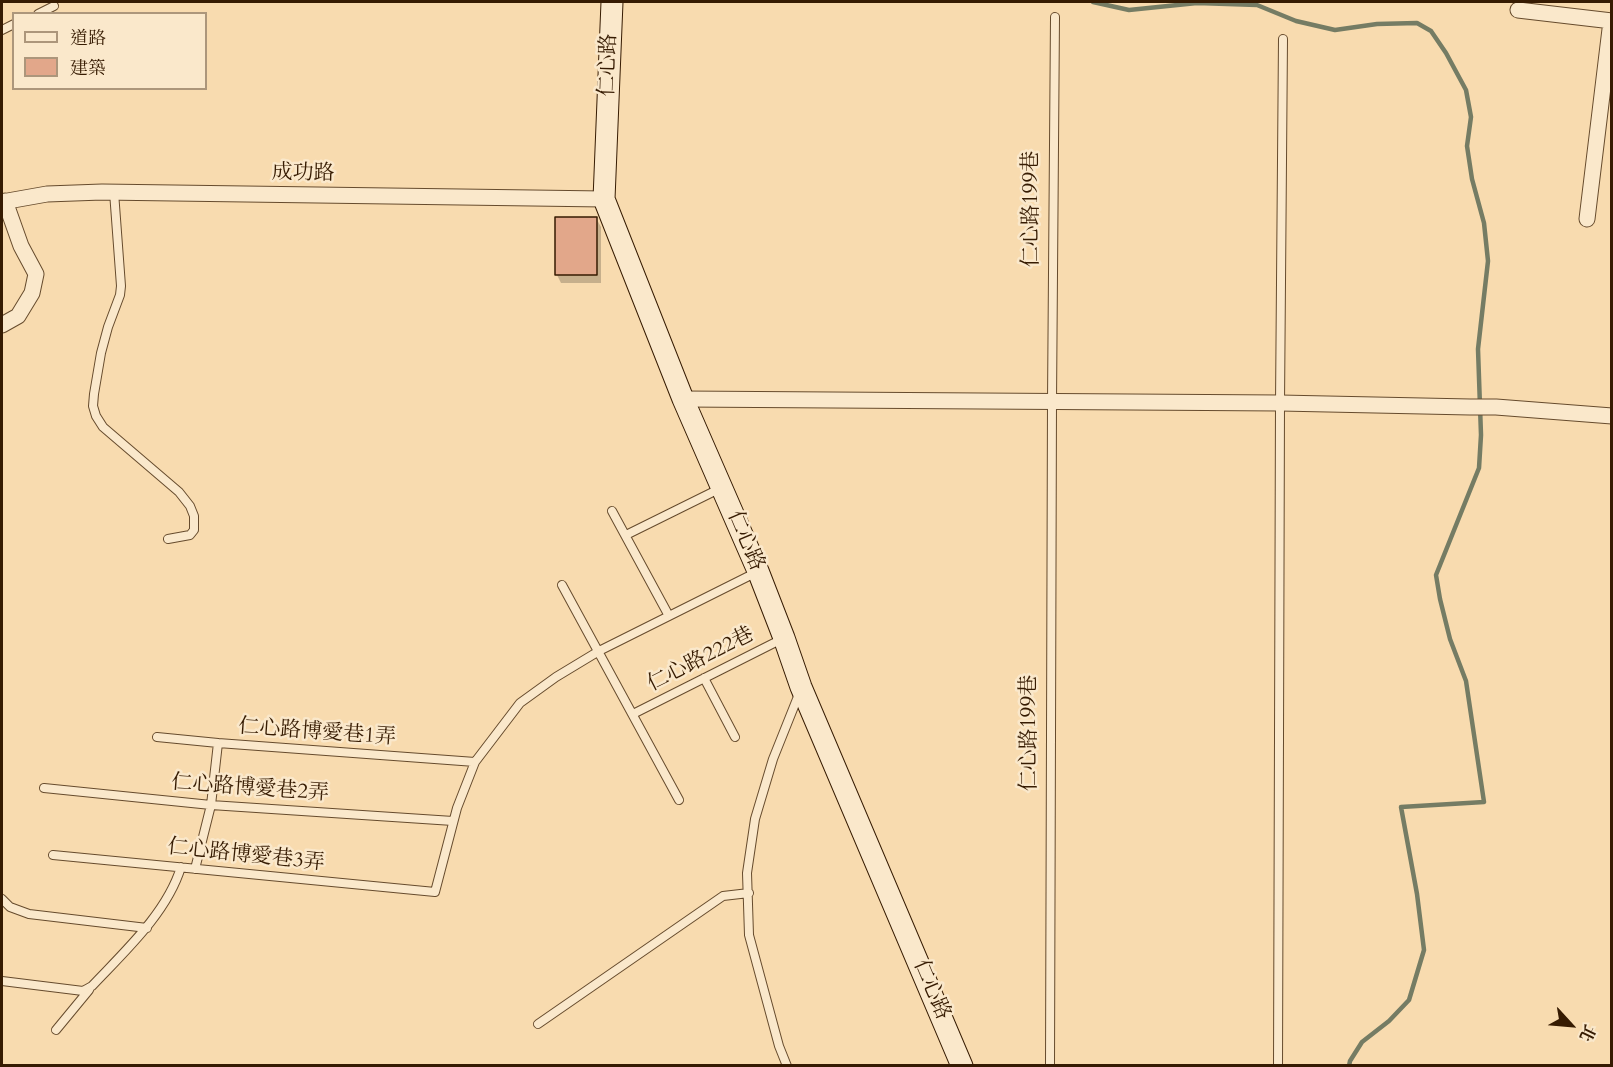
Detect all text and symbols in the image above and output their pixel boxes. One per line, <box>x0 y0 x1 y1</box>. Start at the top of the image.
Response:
legend <box>12 12 207 90</box>
text: 道路 <box>70 26 106 51</box>
street label: 仁心路 <box>595 33 623 97</box>
text: 建築 <box>70 56 106 81</box>
street label: 仁心路199巷 <box>1019 151 1045 267</box>
street label: 成功路 <box>271 161 335 187</box>
street label: 仁心路 <box>721 507 769 575</box>
street label: 仁心路222巷 <box>643 622 759 698</box>
street label: 仁心路199巷 <box>1017 675 1043 791</box>
street label: 仁心路博愛巷1弄 <box>237 715 397 751</box>
street label: 仁心路博愛巷2弄 <box>170 771 330 807</box>
street label: 仁心路博愛巷3弄 <box>166 835 326 877</box>
street label: 仁心路 <box>907 956 955 1024</box>
north arrow <box>1541 995 1601 1055</box>
text: 北 <box>1574 1021 1601 1045</box>

